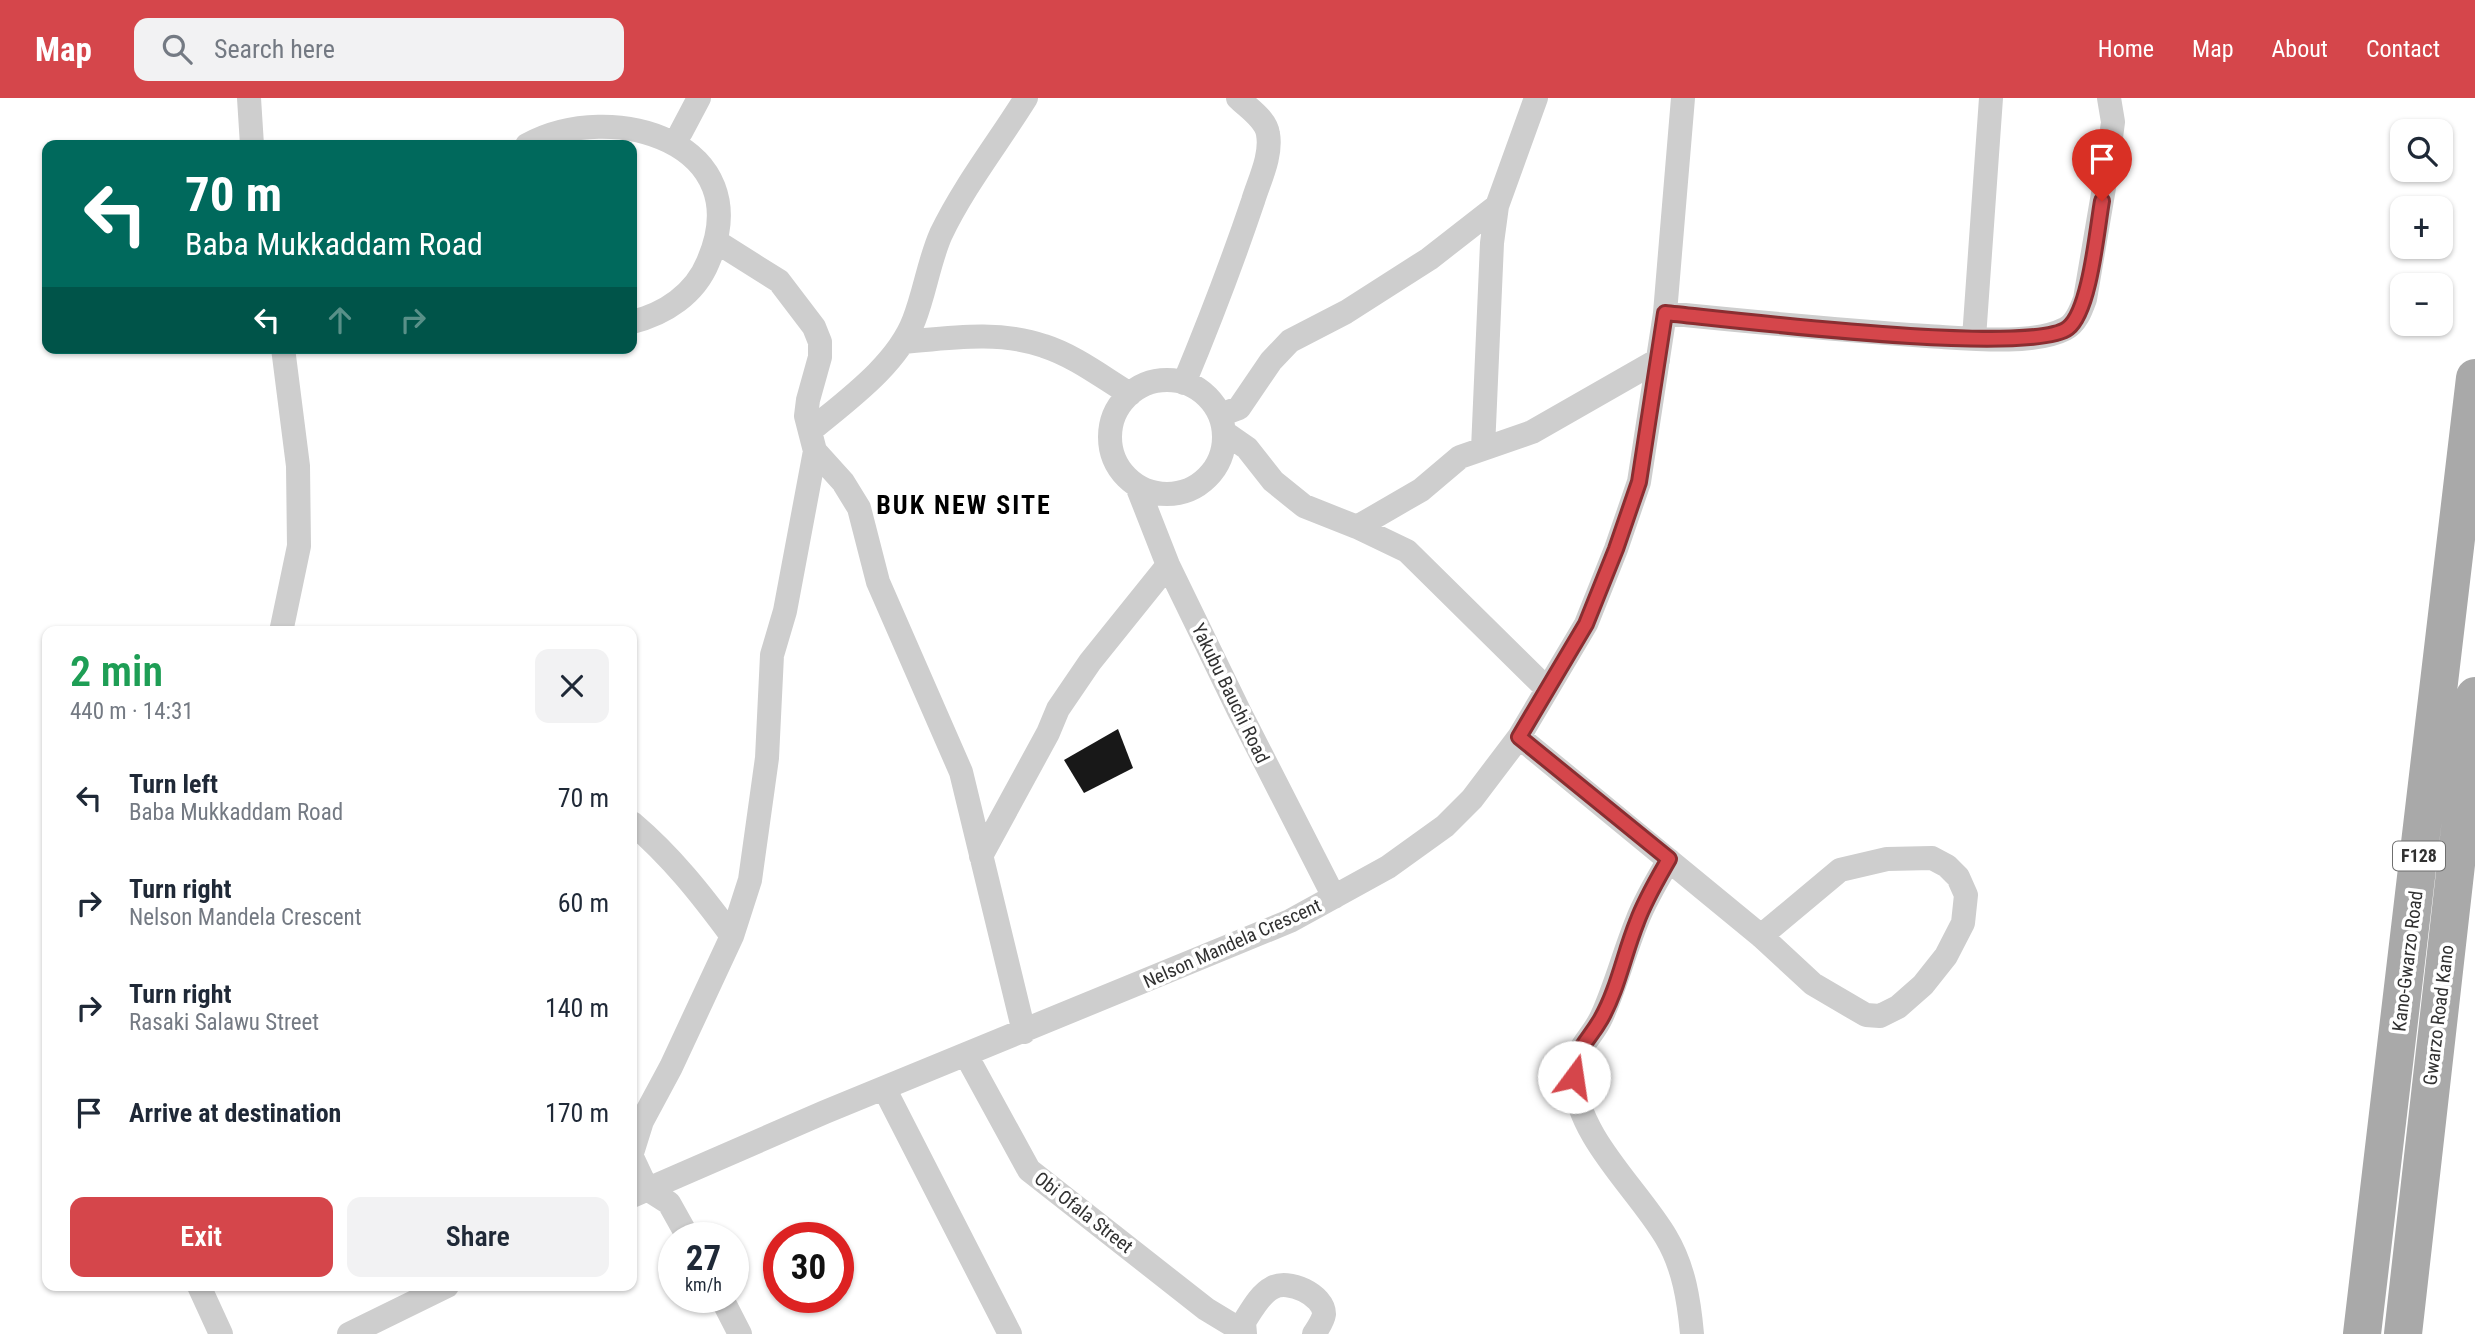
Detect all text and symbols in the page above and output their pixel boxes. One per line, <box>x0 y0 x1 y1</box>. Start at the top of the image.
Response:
search box <box>134 18 624 81</box>
text: Map <box>35 30 92 69</box>
icon: search <box>158 30 196 68</box>
text: Search here <box>214 34 335 64</box>
text: Home <box>2098 35 2154 63</box>
text: Map <box>2192 35 2234 63</box>
text: About <box>2272 35 2328 63</box>
text: Contact <box>2366 35 2440 63</box>
map controls <box>2390 119 2453 336</box>
button: search <box>2390 119 2453 182</box>
pin <box>2072 129 2132 201</box>
icon: arrive <box>2083 140 2121 178</box>
text: 70 m <box>185 166 282 223</box>
icon: left <box>70 168 161 259</box>
button: + <box>2390 196 2453 259</box>
text: Baba Mukkaddam Road <box>185 225 483 263</box>
button: − <box>2390 273 2453 336</box>
icon: left <box>248 301 286 339</box>
icon: ahead <box>321 301 359 339</box>
icon: right <box>394 301 432 339</box>
district label: BUK NEW SITE <box>876 490 1052 520</box>
street label: Yakubu Bauchi Road <box>1187 620 1274 767</box>
text: 2 min <box>70 647 163 696</box>
button: close <box>535 649 609 723</box>
text: 440 m · 14:31 <box>70 698 194 725</box>
text: Turn left <box>129 769 218 799</box>
icon: left <box>70 779 108 817</box>
text: 70 m <box>558 783 609 813</box>
text: Baba Mukkaddam Road <box>129 799 343 826</box>
road number: F128 <box>2393 842 2445 870</box>
text: Turn right <box>129 874 231 904</box>
icon: right <box>70 884 108 922</box>
text: 60 m <box>558 888 609 918</box>
street label: Kano-Gwarzo Road <box>2387 889 2428 1033</box>
street label: Nelson Mandela Crescent <box>1140 894 1325 993</box>
text: Nelson Mandela Crescent <box>129 904 362 931</box>
street label: Gwarzo Road Kano <box>2418 944 2459 1087</box>
text: Turn right <box>129 979 231 1009</box>
icon: right <box>70 989 108 1027</box>
text: 140 m <box>545 993 609 1023</box>
text: Rasaki Salawu Street <box>129 1009 319 1036</box>
position arrow <box>1537 1040 1611 1114</box>
icon: arrive <box>70 1094 108 1132</box>
text: Arrive at destination <box>129 1098 341 1128</box>
text: 170 m <box>545 1098 609 1128</box>
street label: Obi Ofala Street <box>1030 1167 1137 1258</box>
button: Exit <box>70 1197 333 1277</box>
button: Share <box>347 1197 609 1277</box>
speed limit sign: 30 <box>763 1222 854 1313</box>
text: 27 <box>686 1238 721 1279</box>
text: km/h <box>685 1274 722 1295</box>

